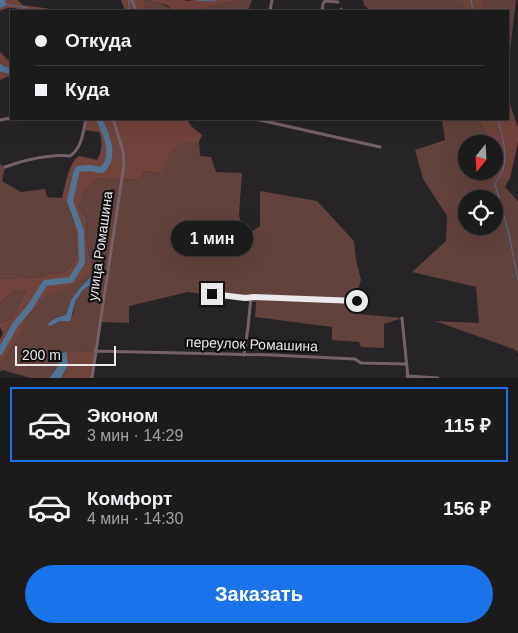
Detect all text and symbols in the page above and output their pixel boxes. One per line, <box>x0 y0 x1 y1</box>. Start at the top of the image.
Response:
text: Откуда <box>65 30 131 51</box>
text: Куда <box>65 79 109 100</box>
north arrow <box>458 135 502 180</box>
map controls <box>458 135 503 235</box>
street label: улица Ромашина <box>84 190 116 302</box>
button: locate <box>458 190 503 235</box>
callout: 1 мин <box>171 222 253 256</box>
text: 1 мин <box>190 230 234 247</box>
route end <box>201 283 223 305</box>
route start <box>346 290 368 312</box>
street label: переулок Ромашина <box>186 334 318 354</box>
scale bar <box>15 343 116 366</box>
text: 200 m <box>22 347 61 363</box>
icon: car <box>27 402 72 447</box>
text: Эконом <box>87 405 158 426</box>
text: 115 ₽ <box>444 415 491 436</box>
text: 3 мин · 14:29 <box>87 427 183 444</box>
icon: car <box>27 485 72 530</box>
text: Комфорт <box>87 488 172 509</box>
text: 156 ₽ <box>443 498 491 519</box>
text: 4 мин · 14:30 <box>87 510 183 527</box>
button: Заказать <box>25 565 493 623</box>

